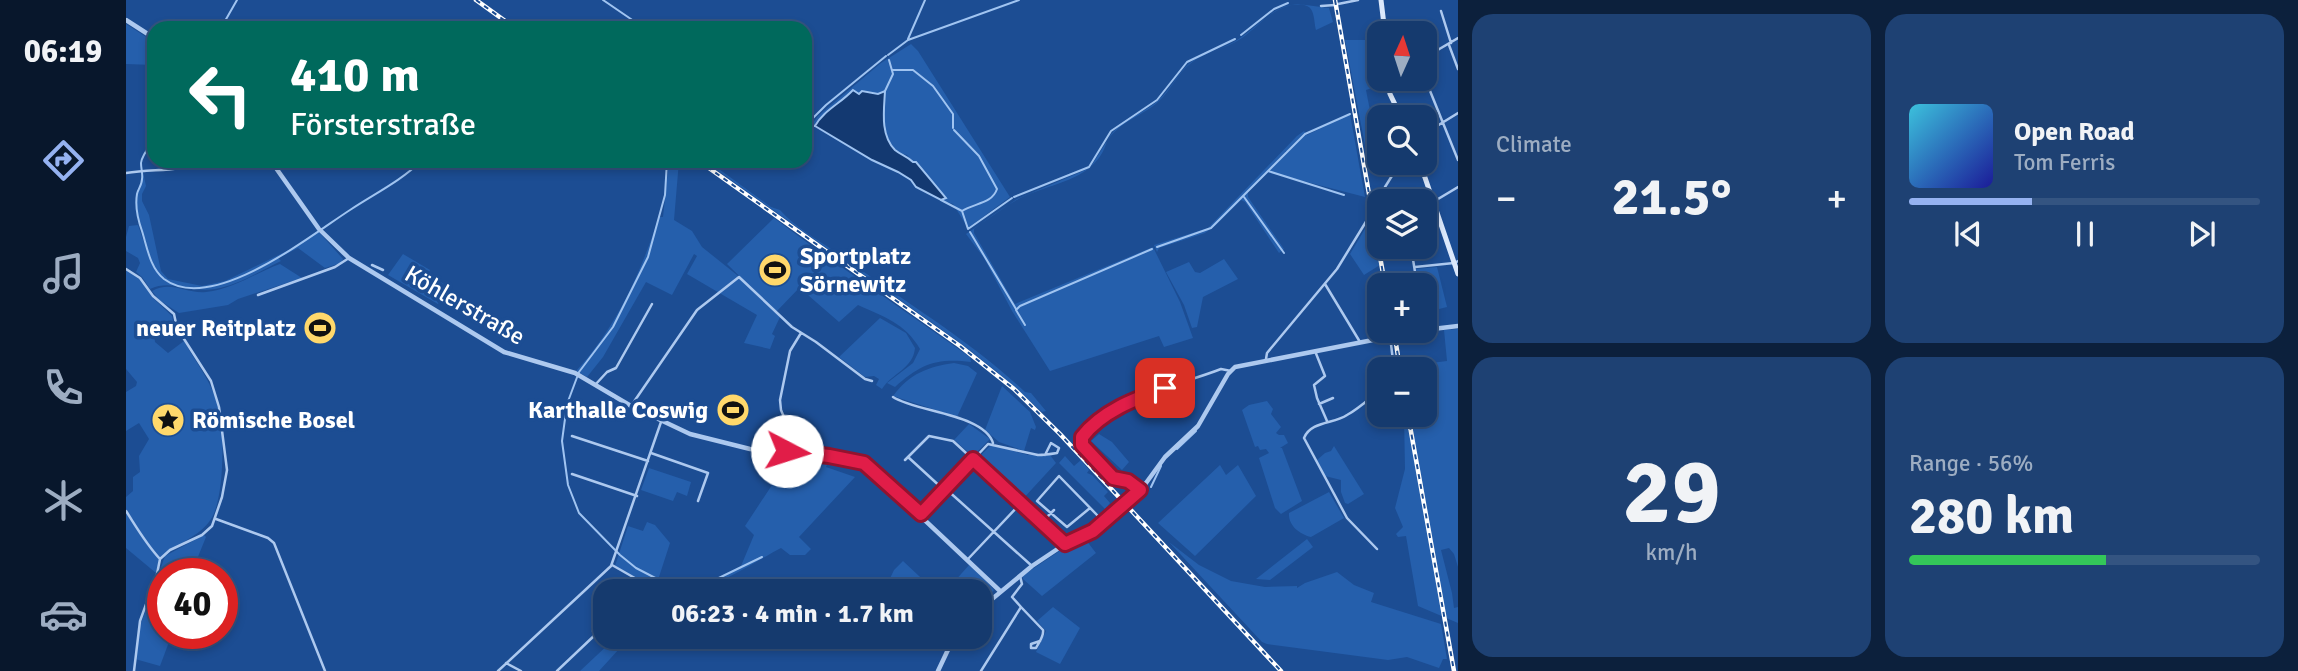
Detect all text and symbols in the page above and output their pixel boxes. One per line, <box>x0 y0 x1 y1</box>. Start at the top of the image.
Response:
north arrow <box>1367 21 1437 91</box>
map controls <box>1367 21 1437 427</box>
text: 06:19 <box>24 32 102 71</box>
text: 410 m <box>290 45 420 105</box>
icon: left <box>175 49 266 140</box>
text: Försterstraße <box>290 105 476 144</box>
button: search <box>1367 105 1437 175</box>
text: Open Road <box>2014 116 2135 148</box>
text: Climate <box>1496 130 1572 159</box>
icon: directions <box>39 136 88 185</box>
text: Tom Ferris <box>2014 148 2115 177</box>
text: 21.5° <box>1612 165 1731 229</box>
text: − <box>1496 175 1517 222</box>
text: + <box>1826 175 1847 222</box>
button: layers <box>1367 189 1437 259</box>
icon: previous <box>1949 215 1987 253</box>
icon: pause <box>2066 215 2104 253</box>
icon: next <box>2183 215 2221 253</box>
place label: Sportplatz Sörnewitz <box>800 241 911 299</box>
icon: music <box>39 249 88 298</box>
sports icon: Sportplatz Sörnewitz <box>756 251 794 289</box>
street label: Köhlerstraße <box>400 259 530 351</box>
button: + <box>1367 273 1437 343</box>
sports icon: neuer Reitplatz <box>301 309 339 347</box>
place label: neuer Reitplatz <box>136 313 296 343</box>
button: − <box>1367 357 1437 427</box>
pin <box>1135 358 1195 418</box>
icon: phone <box>39 363 88 412</box>
icon: arrive <box>1146 369 1184 407</box>
sports icon: Karthalle Coswig <box>714 391 752 429</box>
place label: Karthalle Coswig <box>528 395 708 425</box>
place icon: Römische Bosel <box>149 401 187 439</box>
place label: Römische Bosel <box>192 405 356 435</box>
position arrow <box>750 414 824 488</box>
text: 29 <box>1622 436 1721 549</box>
text: Range · 56% <box>1909 449 2033 478</box>
icon: climate <box>39 476 88 525</box>
text: 280 km <box>1909 484 2074 548</box>
text: km/h <box>1645 538 1698 567</box>
speed limit sign: 40 <box>147 558 238 649</box>
icon: car <box>39 590 88 639</box>
text: 06:23 · 4 min · 1.7 km <box>671 598 914 630</box>

